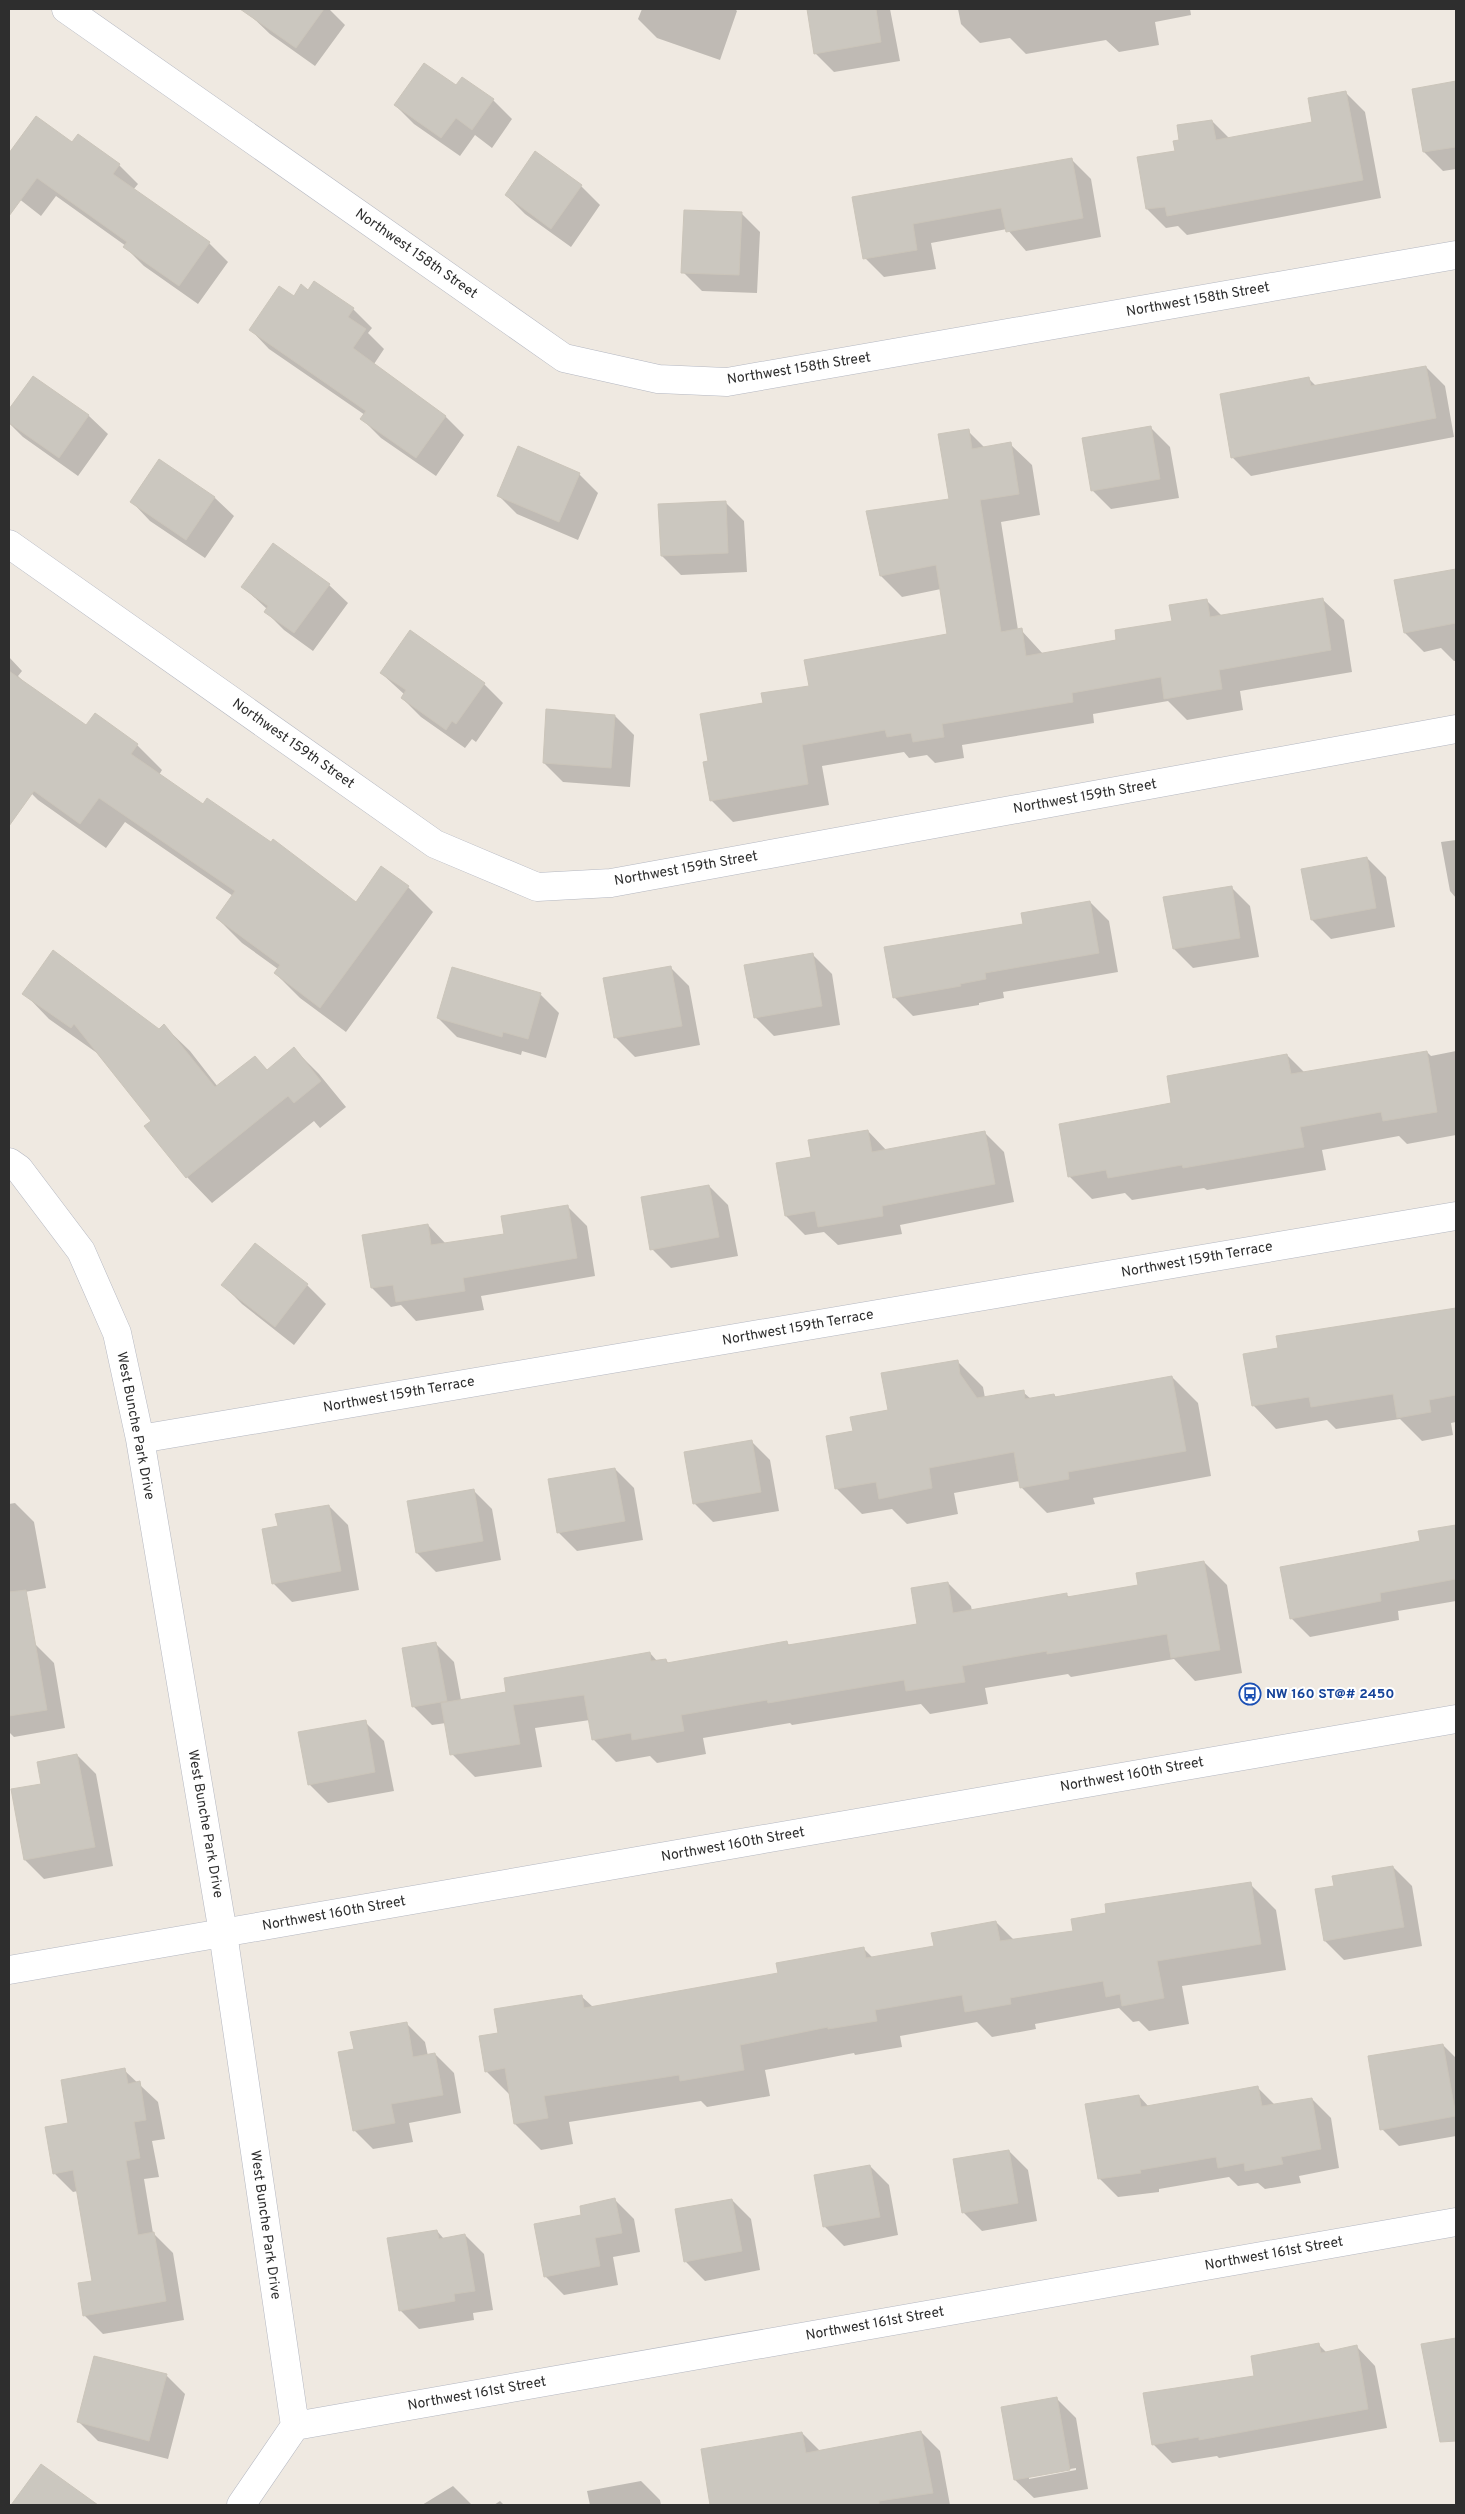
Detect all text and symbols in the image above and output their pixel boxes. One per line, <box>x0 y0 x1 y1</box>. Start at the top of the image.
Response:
street label: Northwest 158th Street <box>352 205 480 303</box>
street label: Northwest 158th Street <box>1125 279 1271 321</box>
street label: Northwest 158th Street <box>726 349 872 389</box>
street label: Northwest 159th Street <box>229 695 357 793</box>
street label: Northwest 159th Street <box>1012 776 1158 818</box>
street label: Northwest 159th Street <box>613 848 759 890</box>
street label: Northwest 159th Terrace <box>1120 1238 1274 1282</box>
street label: Northwest 159th Terrace <box>721 1306 875 1350</box>
street label: West Bunche Park Drive <box>112 1351 158 1501</box>
street label: Northwest 159th Terrace <box>322 1373 476 1417</box>
bus stop icon: NW 160 ST@# 2450 <box>1238 1682 1262 1706</box>
place label: NW 160 ST@# 2450 <box>1266 1686 1395 1703</box>
street label: West Bunche Park Drive <box>184 1748 226 1900</box>
street label: Northwest 160th Street <box>1059 1754 1205 1796</box>
street label: Northwest 160th Street <box>660 1824 806 1866</box>
street label: Northwest 160th Street <box>261 1893 407 1935</box>
street label: West Bunche Park Drive <box>246 2149 284 2301</box>
street label: Northwest 161st Street <box>1203 2233 1345 2275</box>
street label: Northwest 161st Street <box>804 2303 946 2345</box>
street label: Northwest 161st Street <box>406 2373 548 2415</box>

